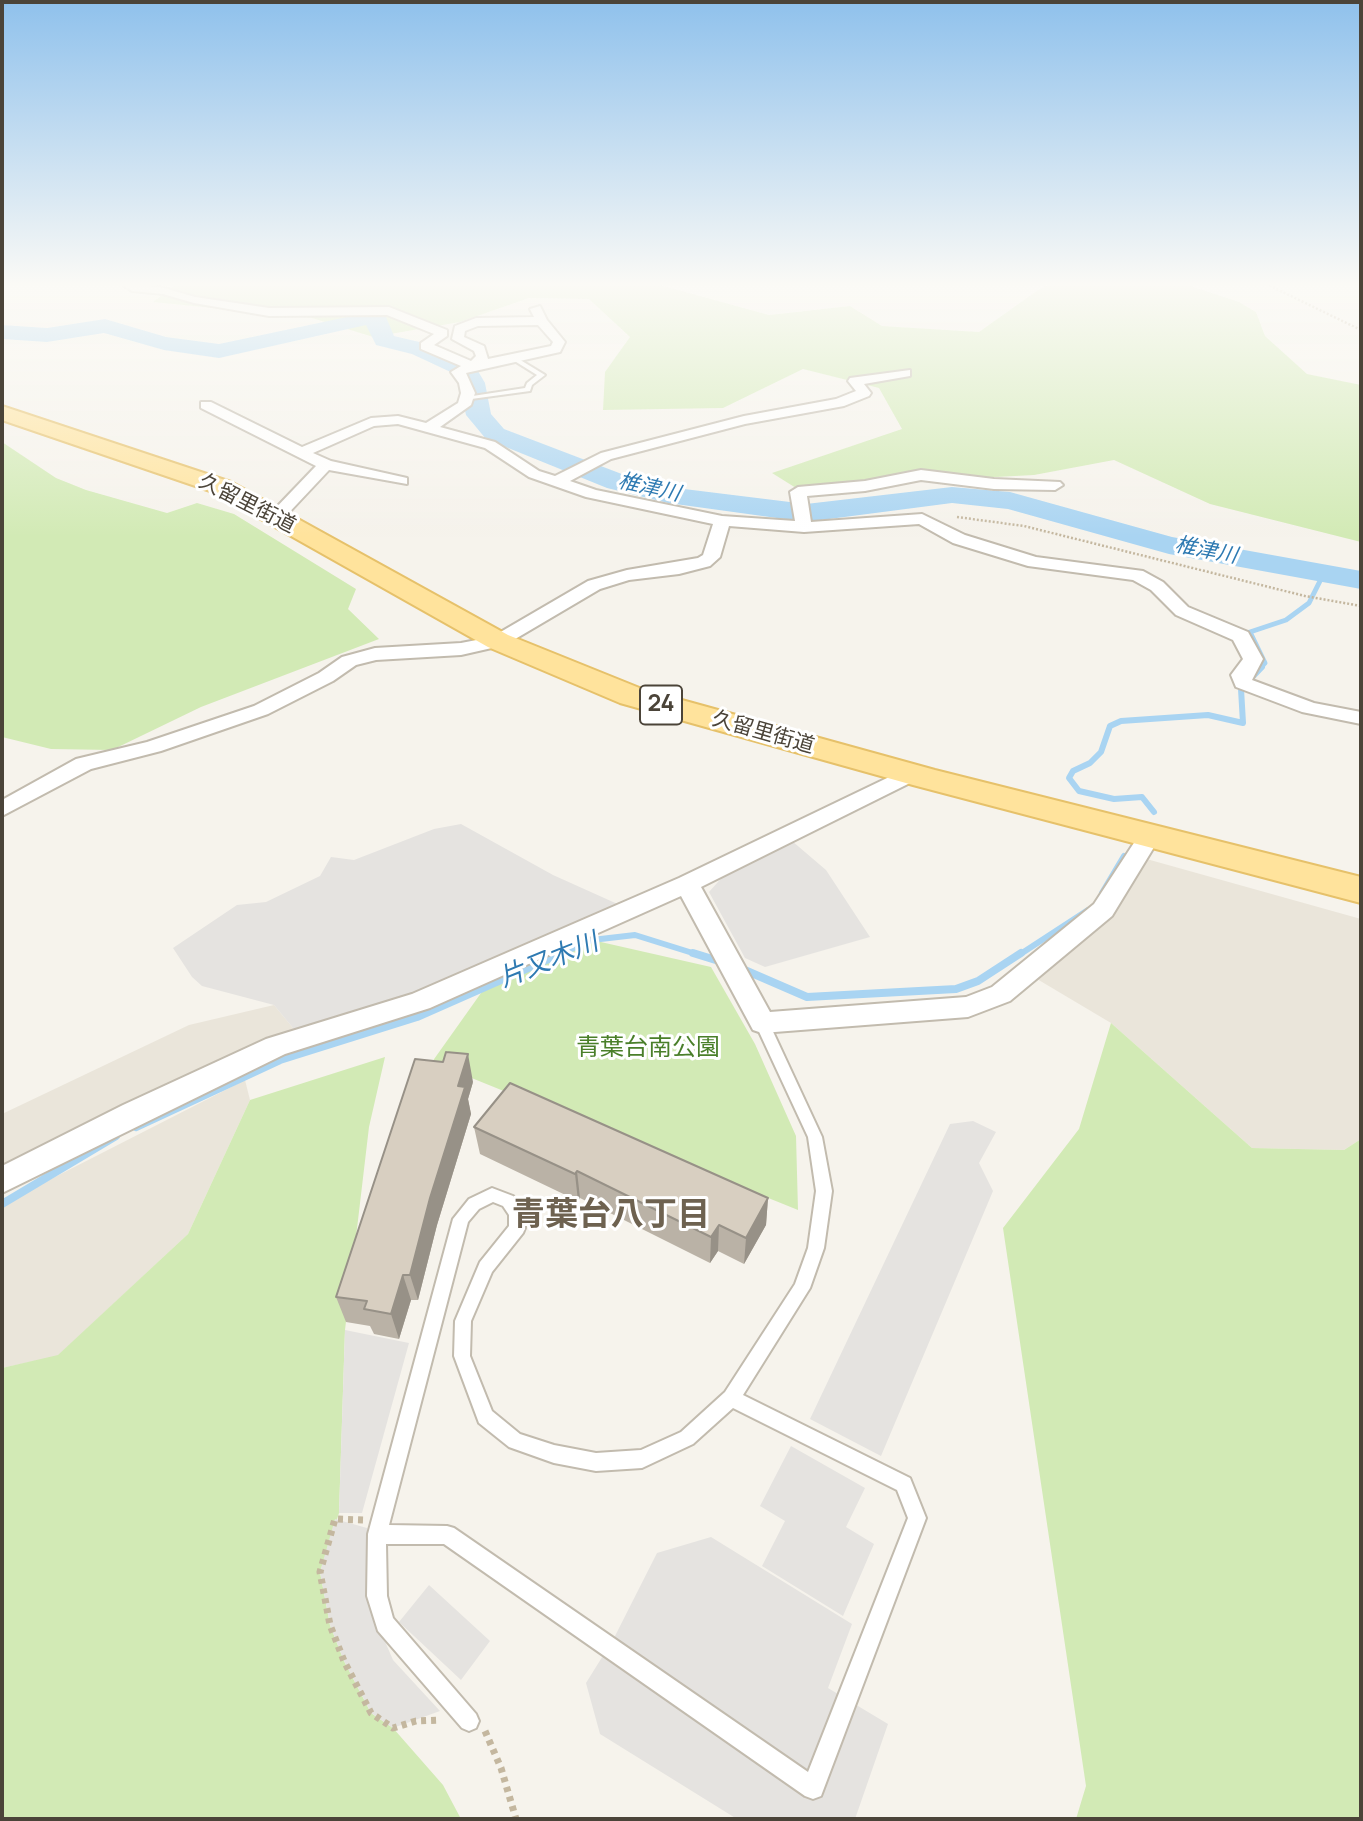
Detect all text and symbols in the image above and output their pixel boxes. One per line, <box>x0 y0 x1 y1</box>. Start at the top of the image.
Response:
street label: 久留里街道 <box>195 469 299 539</box>
water label: 椎津川 <box>615 469 683 507</box>
water label: 椎津川 <box>1173 533 1239 569</box>
road number: 24 <box>640 685 682 724</box>
street label: 久留里街道 <box>709 706 817 760</box>
water label: 片又木川 <box>495 927 603 995</box>
park label: 青葉台南公園 <box>576 1034 720 1062</box>
district label: 青葉台八丁目 <box>512 1196 710 1236</box>

